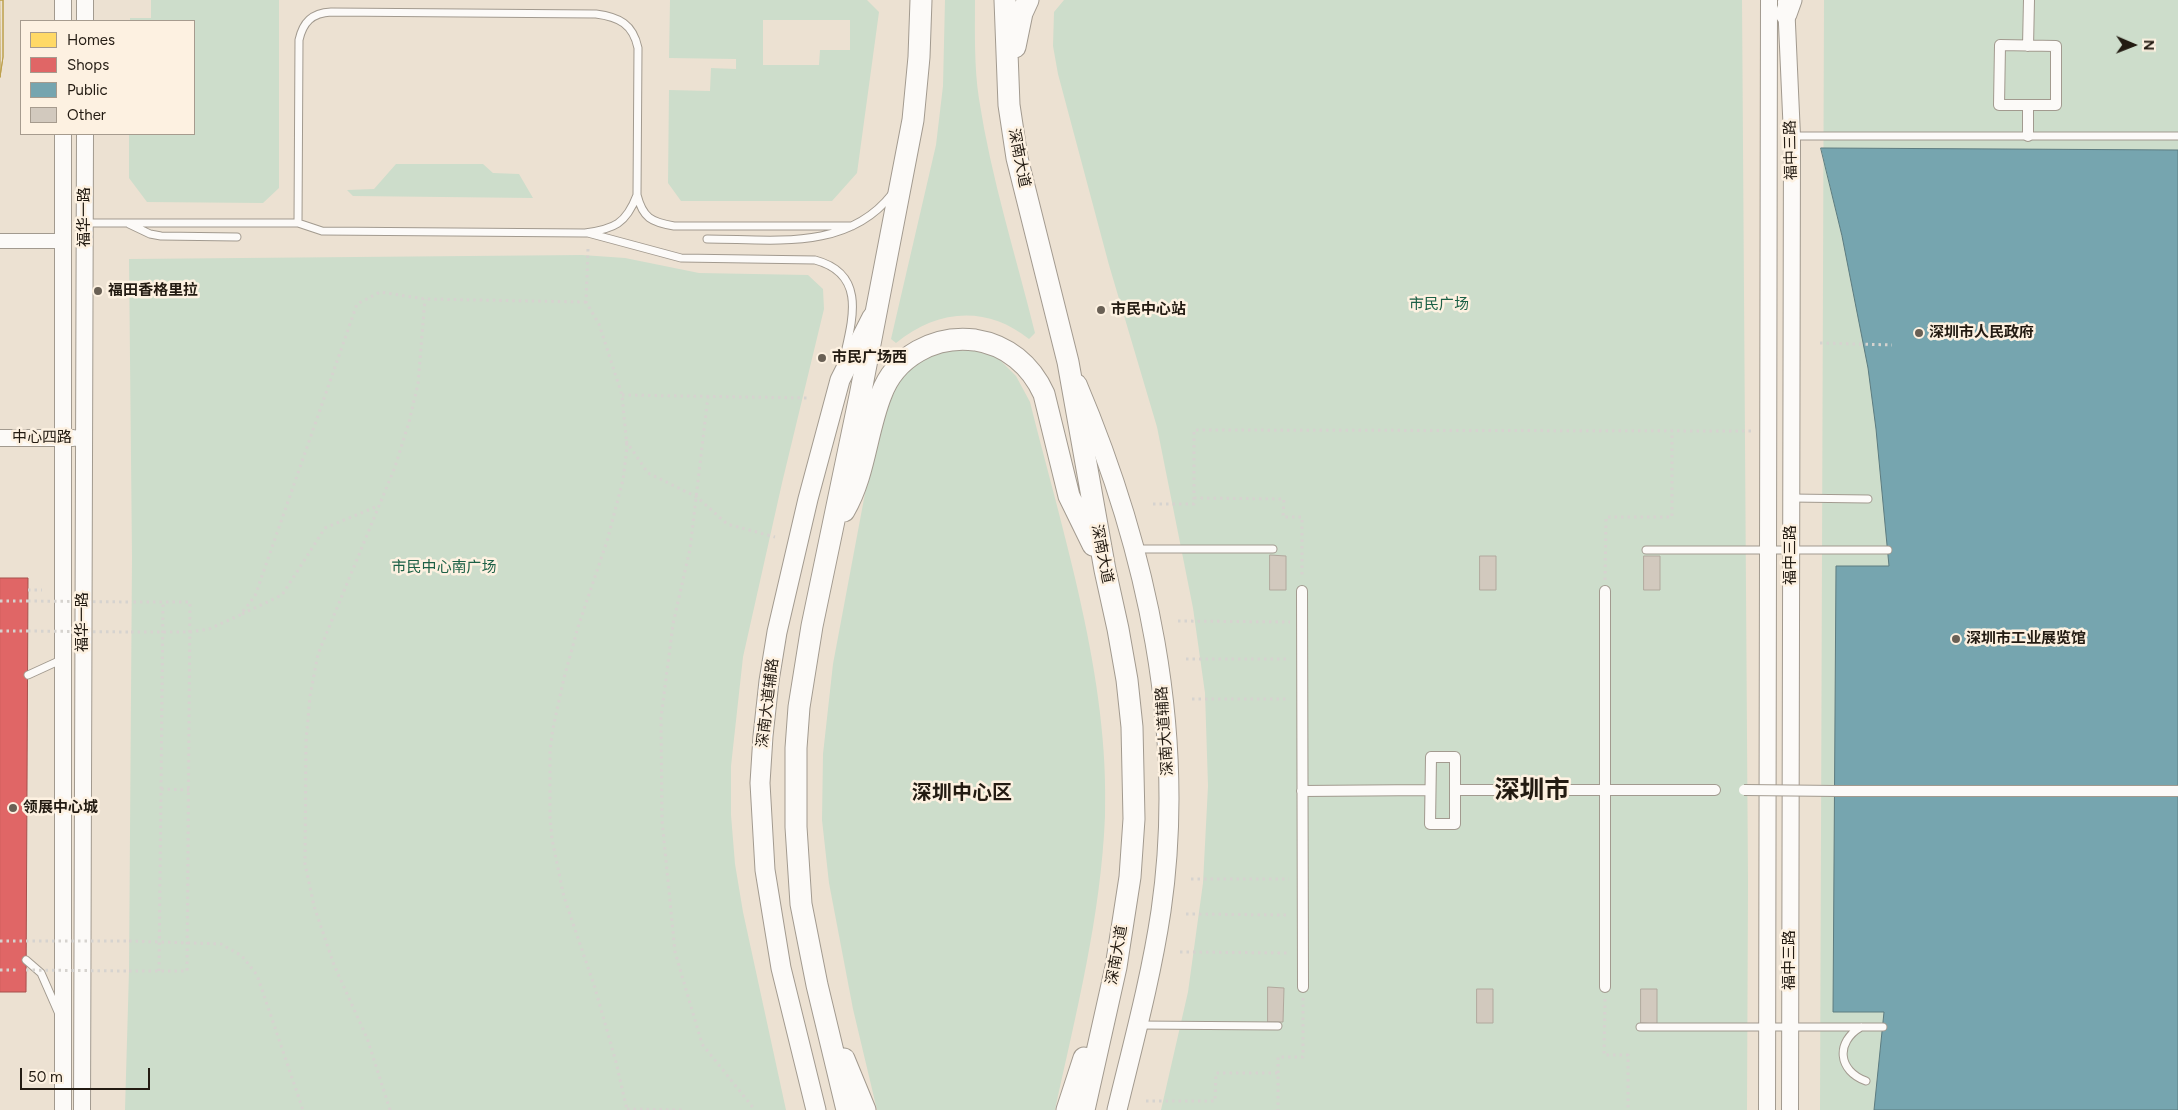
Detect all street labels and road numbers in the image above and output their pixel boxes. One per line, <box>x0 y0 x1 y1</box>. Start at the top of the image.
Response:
street label: 福中三路 <box>1781 120 1801 180</box>
street label: 深南大道 <box>1004 127 1034 189</box>
street label: 福华一路 <box>76 187 94 247</box>
street label: 中心四路 <box>12 429 72 447</box>
street label: 深南大道 <box>1087 523 1117 585</box>
street label: 福中三路 <box>1782 525 1800 585</box>
street label: 福华一路 <box>74 592 92 652</box>
street label: 深南大道辅路 <box>754 657 782 749</box>
street label: 深南大道辅路 <box>1153 685 1177 777</box>
street label: 深南大道 <box>1103 924 1131 986</box>
street label: 福中三路 <box>1781 930 1799 990</box>

